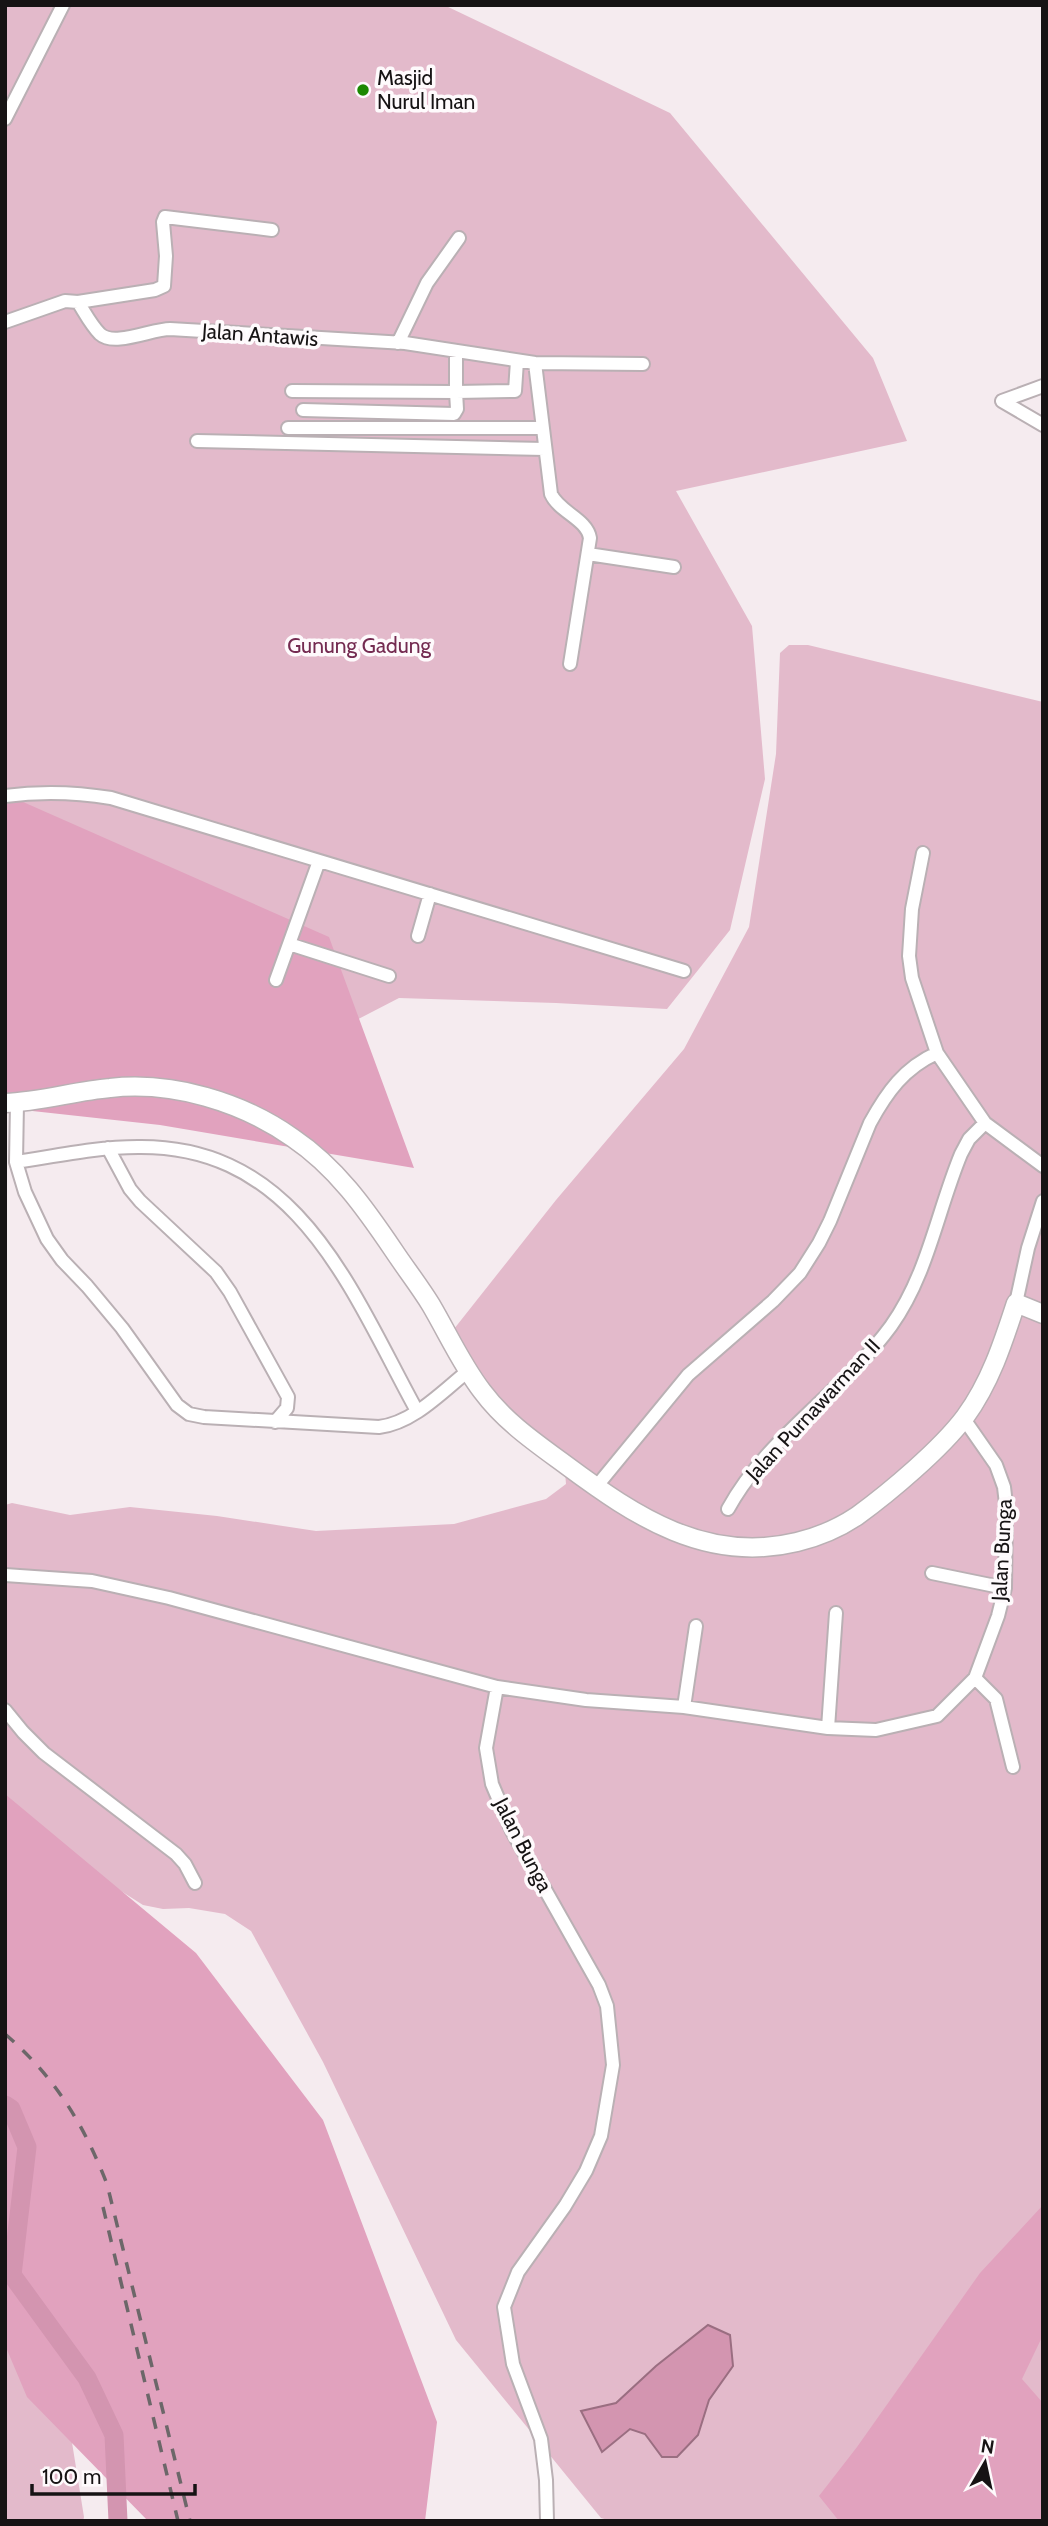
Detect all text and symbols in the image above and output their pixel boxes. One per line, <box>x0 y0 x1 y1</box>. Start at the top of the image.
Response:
place label: Masjid Nurul Iman <box>377 65 475 114</box>
marker: Masjid Nurul Iman <box>355 82 371 98</box>
street label: Jalan Antawis <box>200 318 319 351</box>
park label: Gunung Gadung <box>287 633 431 658</box>
street label: Jalan Purnawarman II <box>740 1333 885 1487</box>
street label: Jalan Bunga <box>986 1498 1017 1603</box>
street label: Jalan Bunga <box>489 1793 558 1896</box>
north arrow <box>950 2428 1020 2498</box>
text: N <box>979 2434 996 2459</box>
scale bar <box>32 2452 194 2496</box>
text: 100 m <box>42 2464 101 2489</box>

